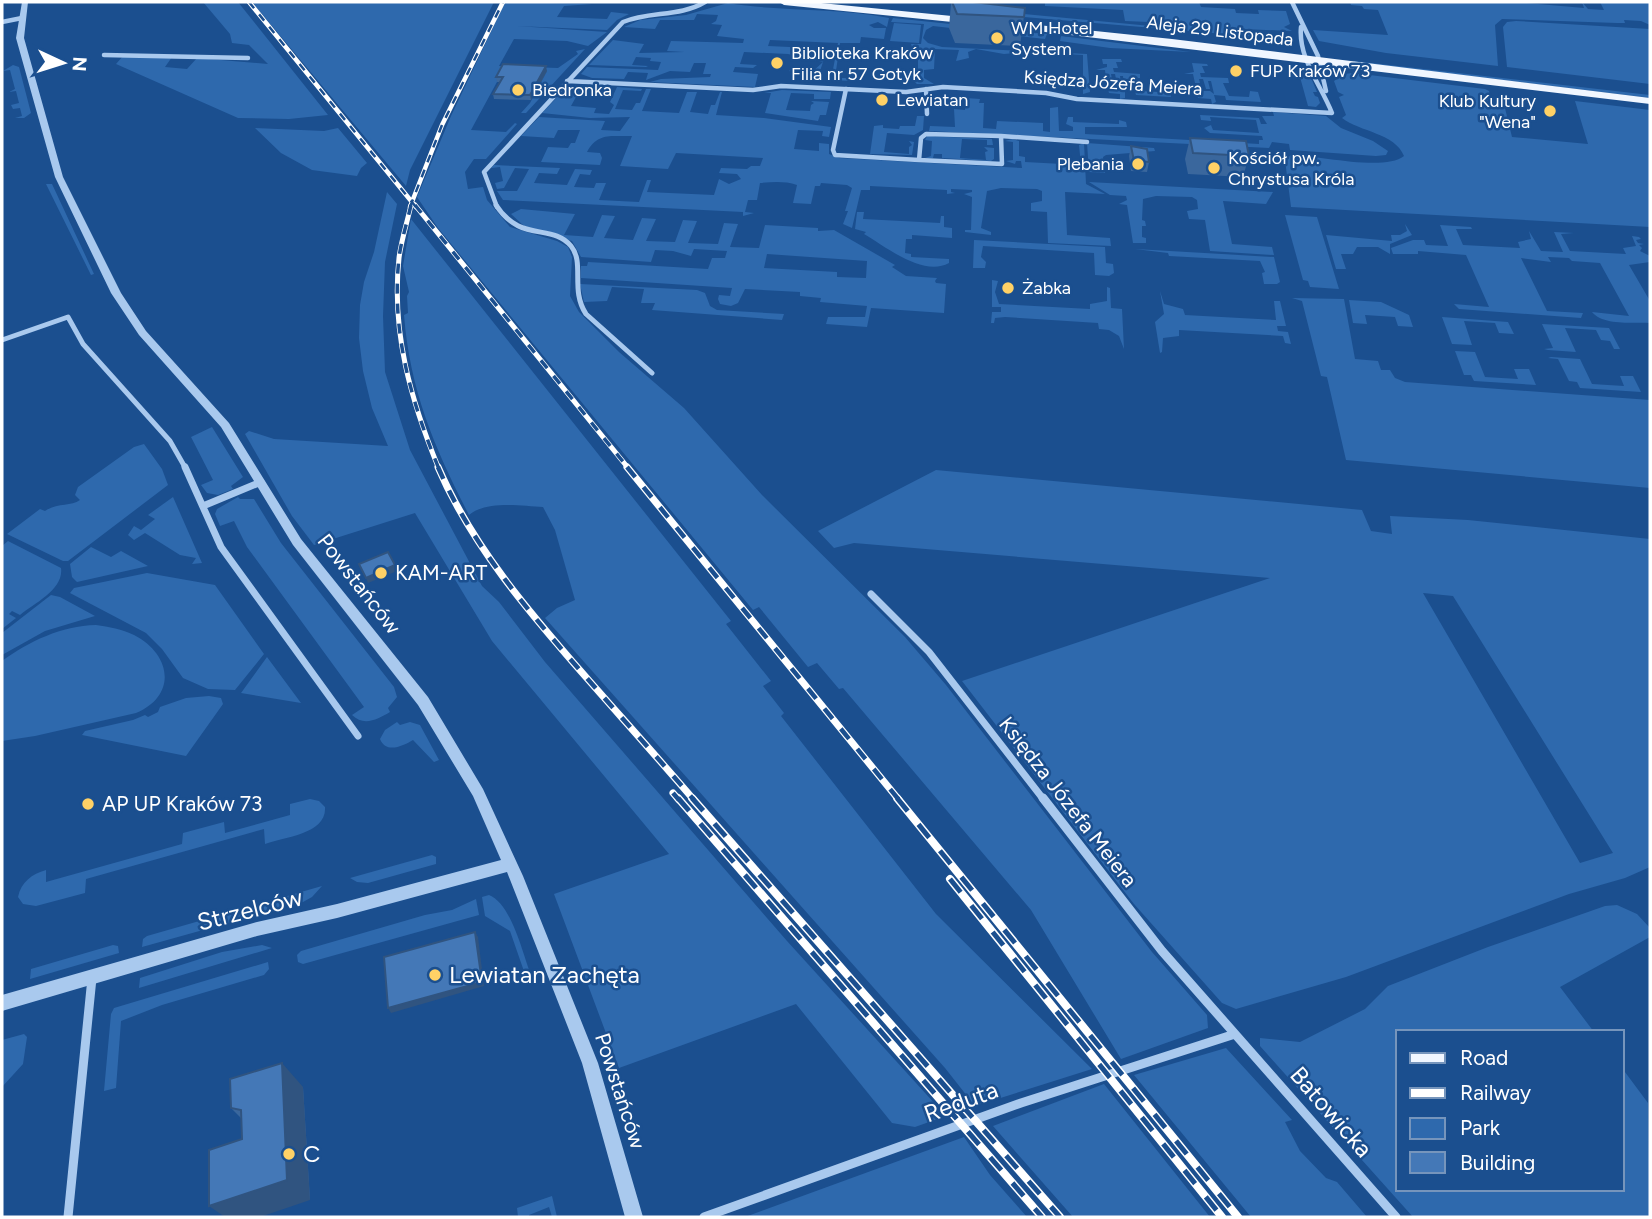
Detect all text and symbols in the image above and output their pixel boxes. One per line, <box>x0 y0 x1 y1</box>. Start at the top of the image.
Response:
street label: Aleja 29 Listopada <box>1145 11 1295 51</box>
place label: WM Hotel System <box>1011 17 1092 60</box>
north arrow <box>28 28 98 98</box>
marker: WM Hotel System <box>989 30 1005 46</box>
place label: Biblioteka Kraków Filia nr 57 Gotyk <box>791 42 933 85</box>
marker: Biblioteka Kraków Filia nr 57 Gotyk <box>769 55 785 71</box>
text: N <box>67 56 91 72</box>
place label: FUP Kraków 73 <box>1250 60 1370 82</box>
marker: FUP Kraków 73 <box>1228 63 1244 79</box>
street label: Księdza Józefa Meiera <box>1023 66 1203 100</box>
place label: Biedronka <box>532 79 612 101</box>
marker: Biedronka <box>510 82 526 98</box>
place label: Lewiatan <box>896 89 968 111</box>
place label: Klub Kultury "Wena" <box>1439 90 1537 133</box>
marker: Lewiatan <box>874 92 890 108</box>
marker: Klub Kultury "Wena" <box>1542 103 1558 119</box>
place label: Kościół pw. Chrystusa Króla <box>1228 147 1354 190</box>
place label: Plebania <box>1057 153 1124 175</box>
marker: Plebania <box>1130 156 1146 172</box>
marker: Kościół pw. Chrystusa Króla <box>1206 160 1222 176</box>
place label: Żabka <box>1022 277 1071 299</box>
marker: Żabka <box>1000 280 1016 296</box>
street label: Powstańców <box>313 529 407 639</box>
place label: KAM-ART <box>395 560 488 585</box>
marker: KAM-ART <box>373 565 389 581</box>
street label: Księdza Józefa Meiera <box>994 712 1143 892</box>
place label: AP UP Kraków 73 <box>102 791 263 816</box>
marker: AP UP Kraków 73 <box>80 796 96 812</box>
street label: Strzelców <box>194 882 306 937</box>
place label: Lewiatan Zachęta <box>449 960 640 989</box>
marker: Lewiatan Zachęta <box>427 967 443 983</box>
street label: Powstańców <box>590 1030 651 1152</box>
legend <box>1396 1030 1624 1191</box>
text: Road <box>1460 1045 1508 1070</box>
street label: Batowicka <box>1284 1060 1379 1163</box>
street label: Reduta <box>920 1075 1002 1128</box>
text: Railway <box>1460 1080 1531 1105</box>
text: Park <box>1460 1115 1501 1140</box>
place label: C <box>303 1139 320 1168</box>
marker: C <box>281 1146 297 1162</box>
text: Building <box>1460 1150 1535 1175</box>

